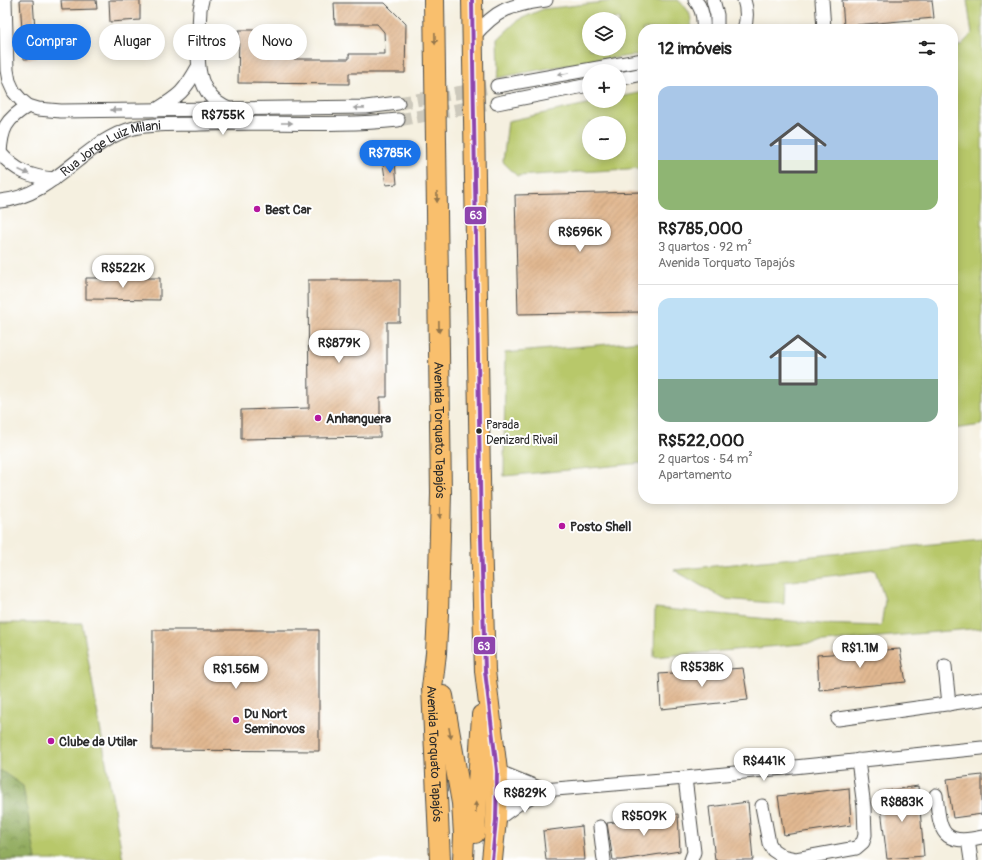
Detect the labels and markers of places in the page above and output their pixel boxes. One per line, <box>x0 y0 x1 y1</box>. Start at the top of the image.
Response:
pin: R$755K <box>190 102 256 136</box>
pin: R$785K <box>357 140 423 174</box>
place label: Best Car <box>265 202 312 218</box>
marker: Best Car <box>252 204 262 214</box>
pin: R$696K <box>547 219 613 253</box>
pin: R$522K <box>90 255 156 289</box>
pin: R$879K <box>306 330 372 364</box>
place label: Anhanguera <box>326 411 391 427</box>
marker: Anhanguera <box>313 413 323 423</box>
place label: Parada Denizard Rivail <box>486 418 558 448</box>
marker: Parada Denizard Rivail <box>474 426 484 436</box>
place label: Posto Shell <box>570 519 631 535</box>
marker: Posto Shell <box>557 521 567 531</box>
pin: R$1.1M <box>827 635 893 669</box>
pin: R$538K <box>669 654 735 688</box>
pin: R$1.56M <box>199 656 273 690</box>
place label: Du Nort Seminovos <box>244 706 305 737</box>
marker: Du Nort Seminovos <box>231 715 241 725</box>
place label: Clube da Utilar <box>59 734 138 750</box>
marker: Clube da Utilar <box>46 736 56 746</box>
pin: R$441K <box>731 748 797 782</box>
pin: R$829K <box>492 780 558 814</box>
pin: R$883K <box>869 789 935 823</box>
pin: R$509K <box>611 803 677 837</box>

